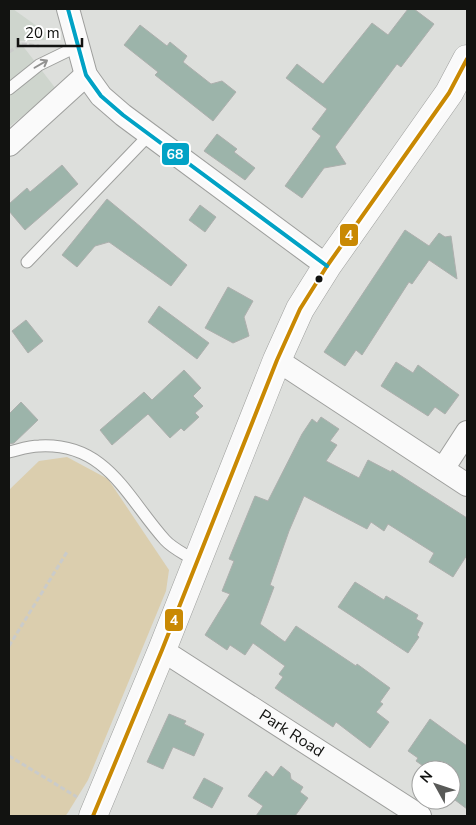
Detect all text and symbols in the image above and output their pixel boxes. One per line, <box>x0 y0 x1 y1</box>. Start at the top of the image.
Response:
scale bar <box>18 15 81 47</box>
text: 20 m <box>25 23 60 43</box>
one-way arrow <box>34 59 48 69</box>
line badge: 68 <box>161 142 190 166</box>
text: 68 <box>167 145 183 164</box>
line badge: 4 <box>339 223 359 247</box>
text: 4 <box>345 226 354 245</box>
unlabelled marker <box>314 274 324 284</box>
line badge: 4 <box>164 608 184 632</box>
text: 4 <box>170 611 179 630</box>
street label: Park Road <box>255 704 328 762</box>
north arrow <box>411 760 461 810</box>
text: N <box>416 767 437 787</box>

